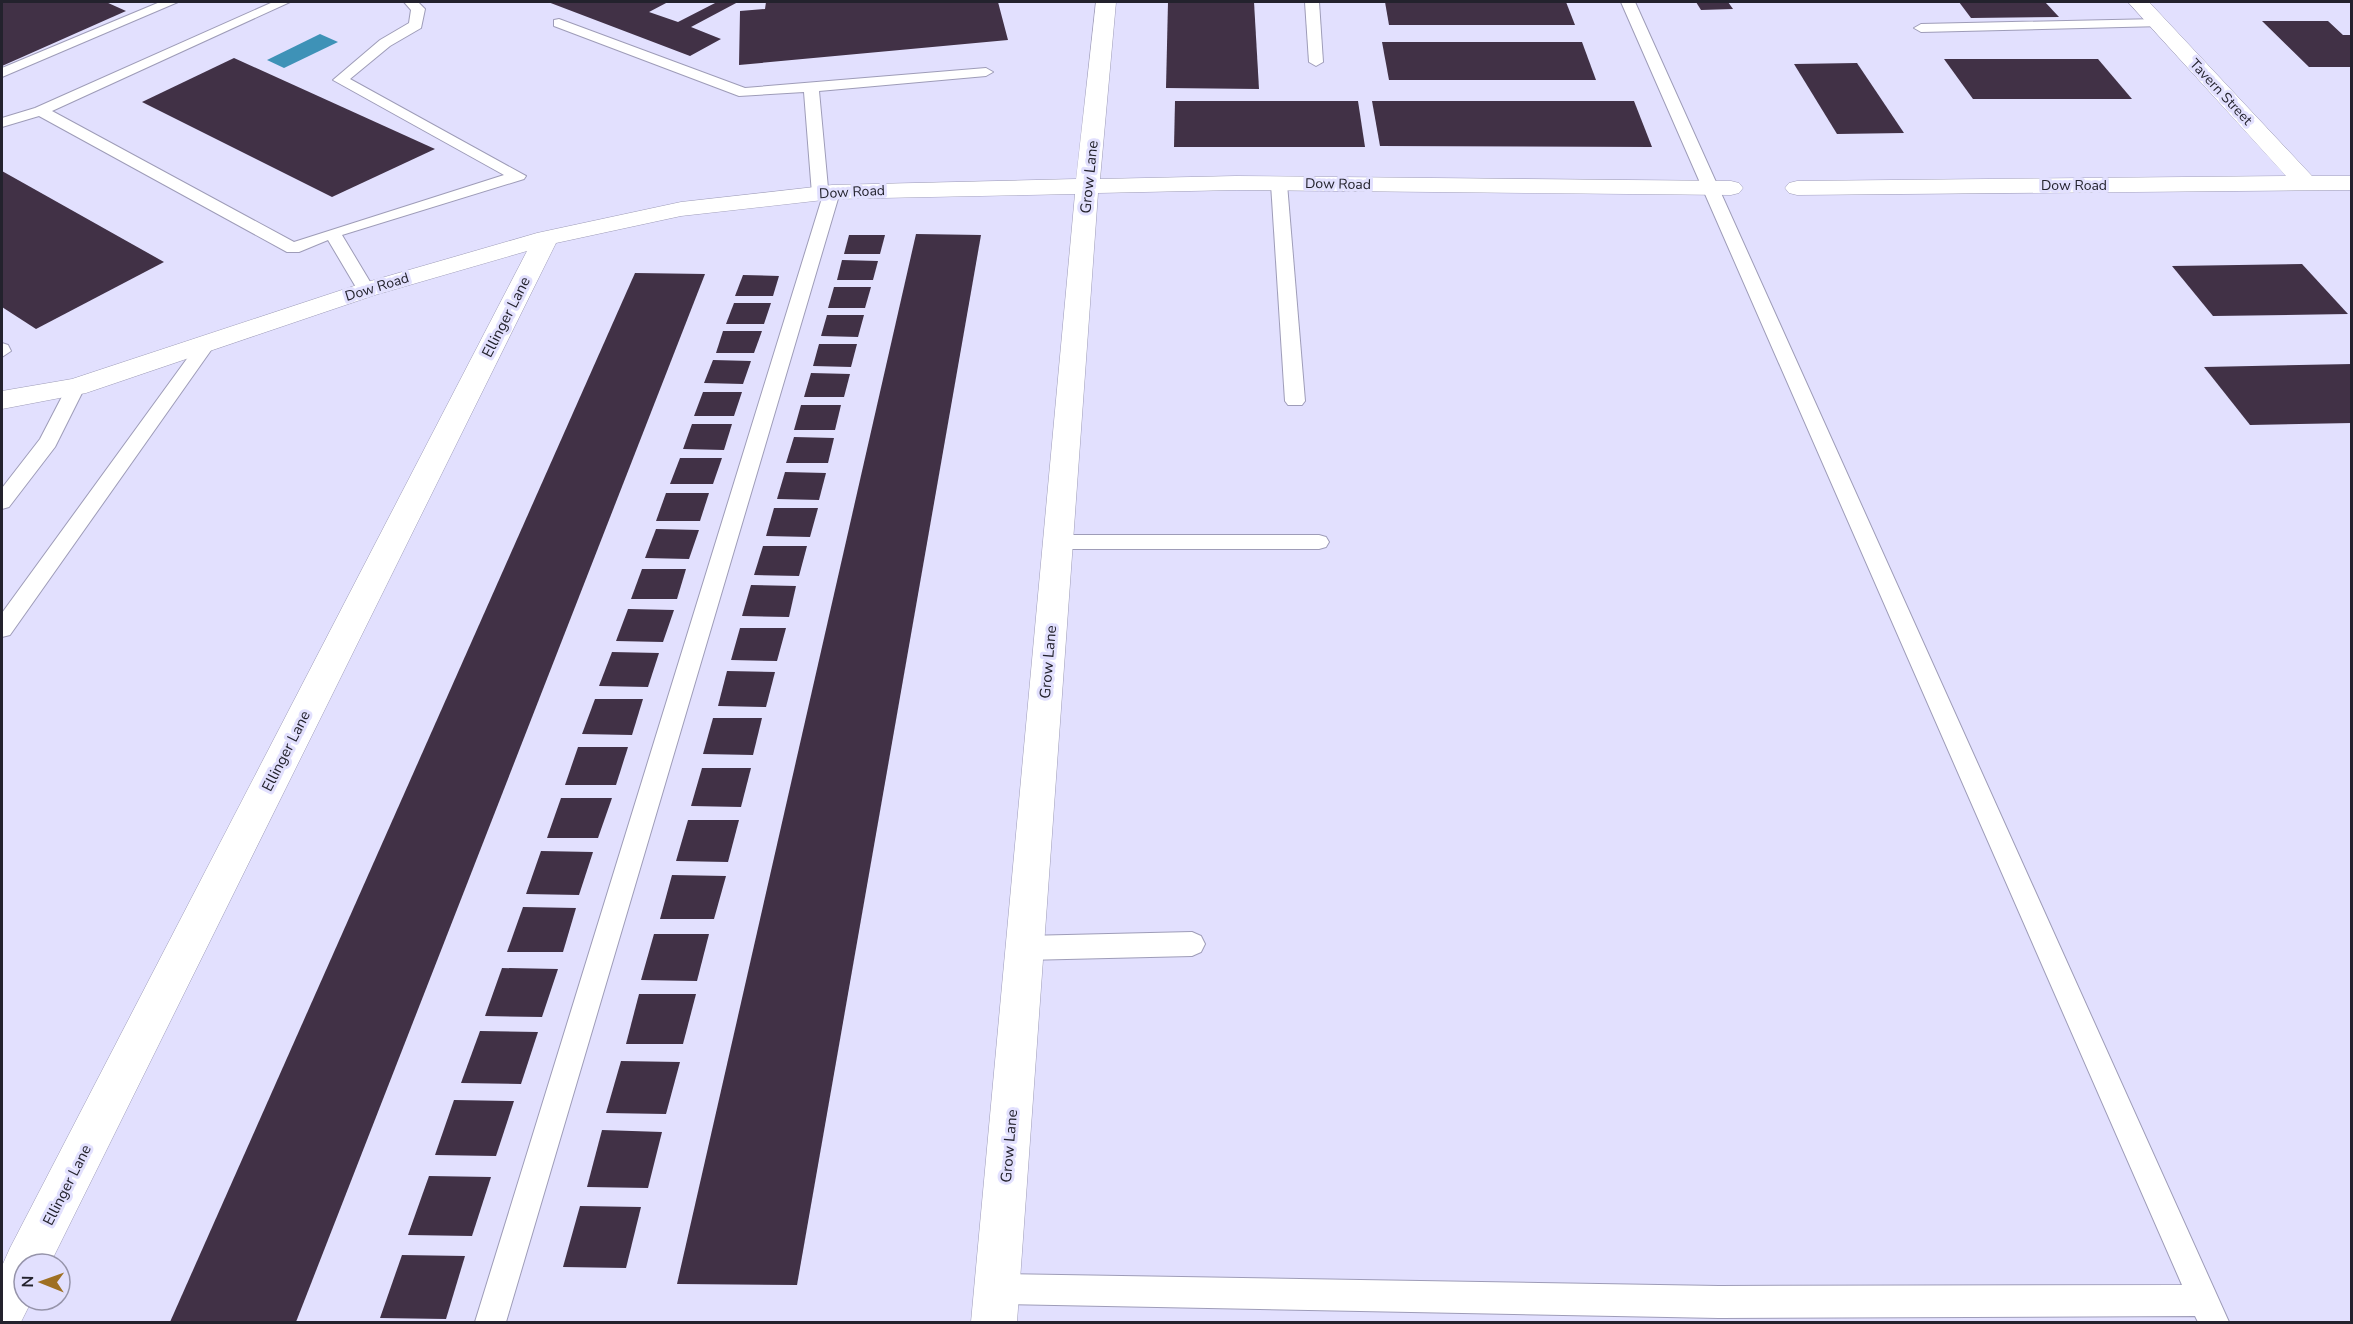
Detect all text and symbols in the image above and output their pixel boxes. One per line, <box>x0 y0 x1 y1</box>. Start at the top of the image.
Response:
street label: Tavern Street <box>2185 55 2257 129</box>
street label: Grow Lane <box>1075 139 1103 215</box>
street label: Dow Road <box>1305 174 1371 194</box>
street label: Dow Road <box>2041 176 2107 195</box>
street label: Dow Road <box>819 181 885 203</box>
street label: Dow Road <box>343 268 411 306</box>
street label: Ellinger Lane <box>477 273 535 361</box>
street label: Grow Lane <box>1035 625 1061 699</box>
street label: Ellinger Lane <box>257 707 315 795</box>
street label: Grow Lane <box>996 1109 1022 1183</box>
street label: Ellinger Lane <box>38 1141 96 1229</box>
north arrow <box>12 1252 72 1312</box>
text: N <box>17 1276 39 1288</box>

